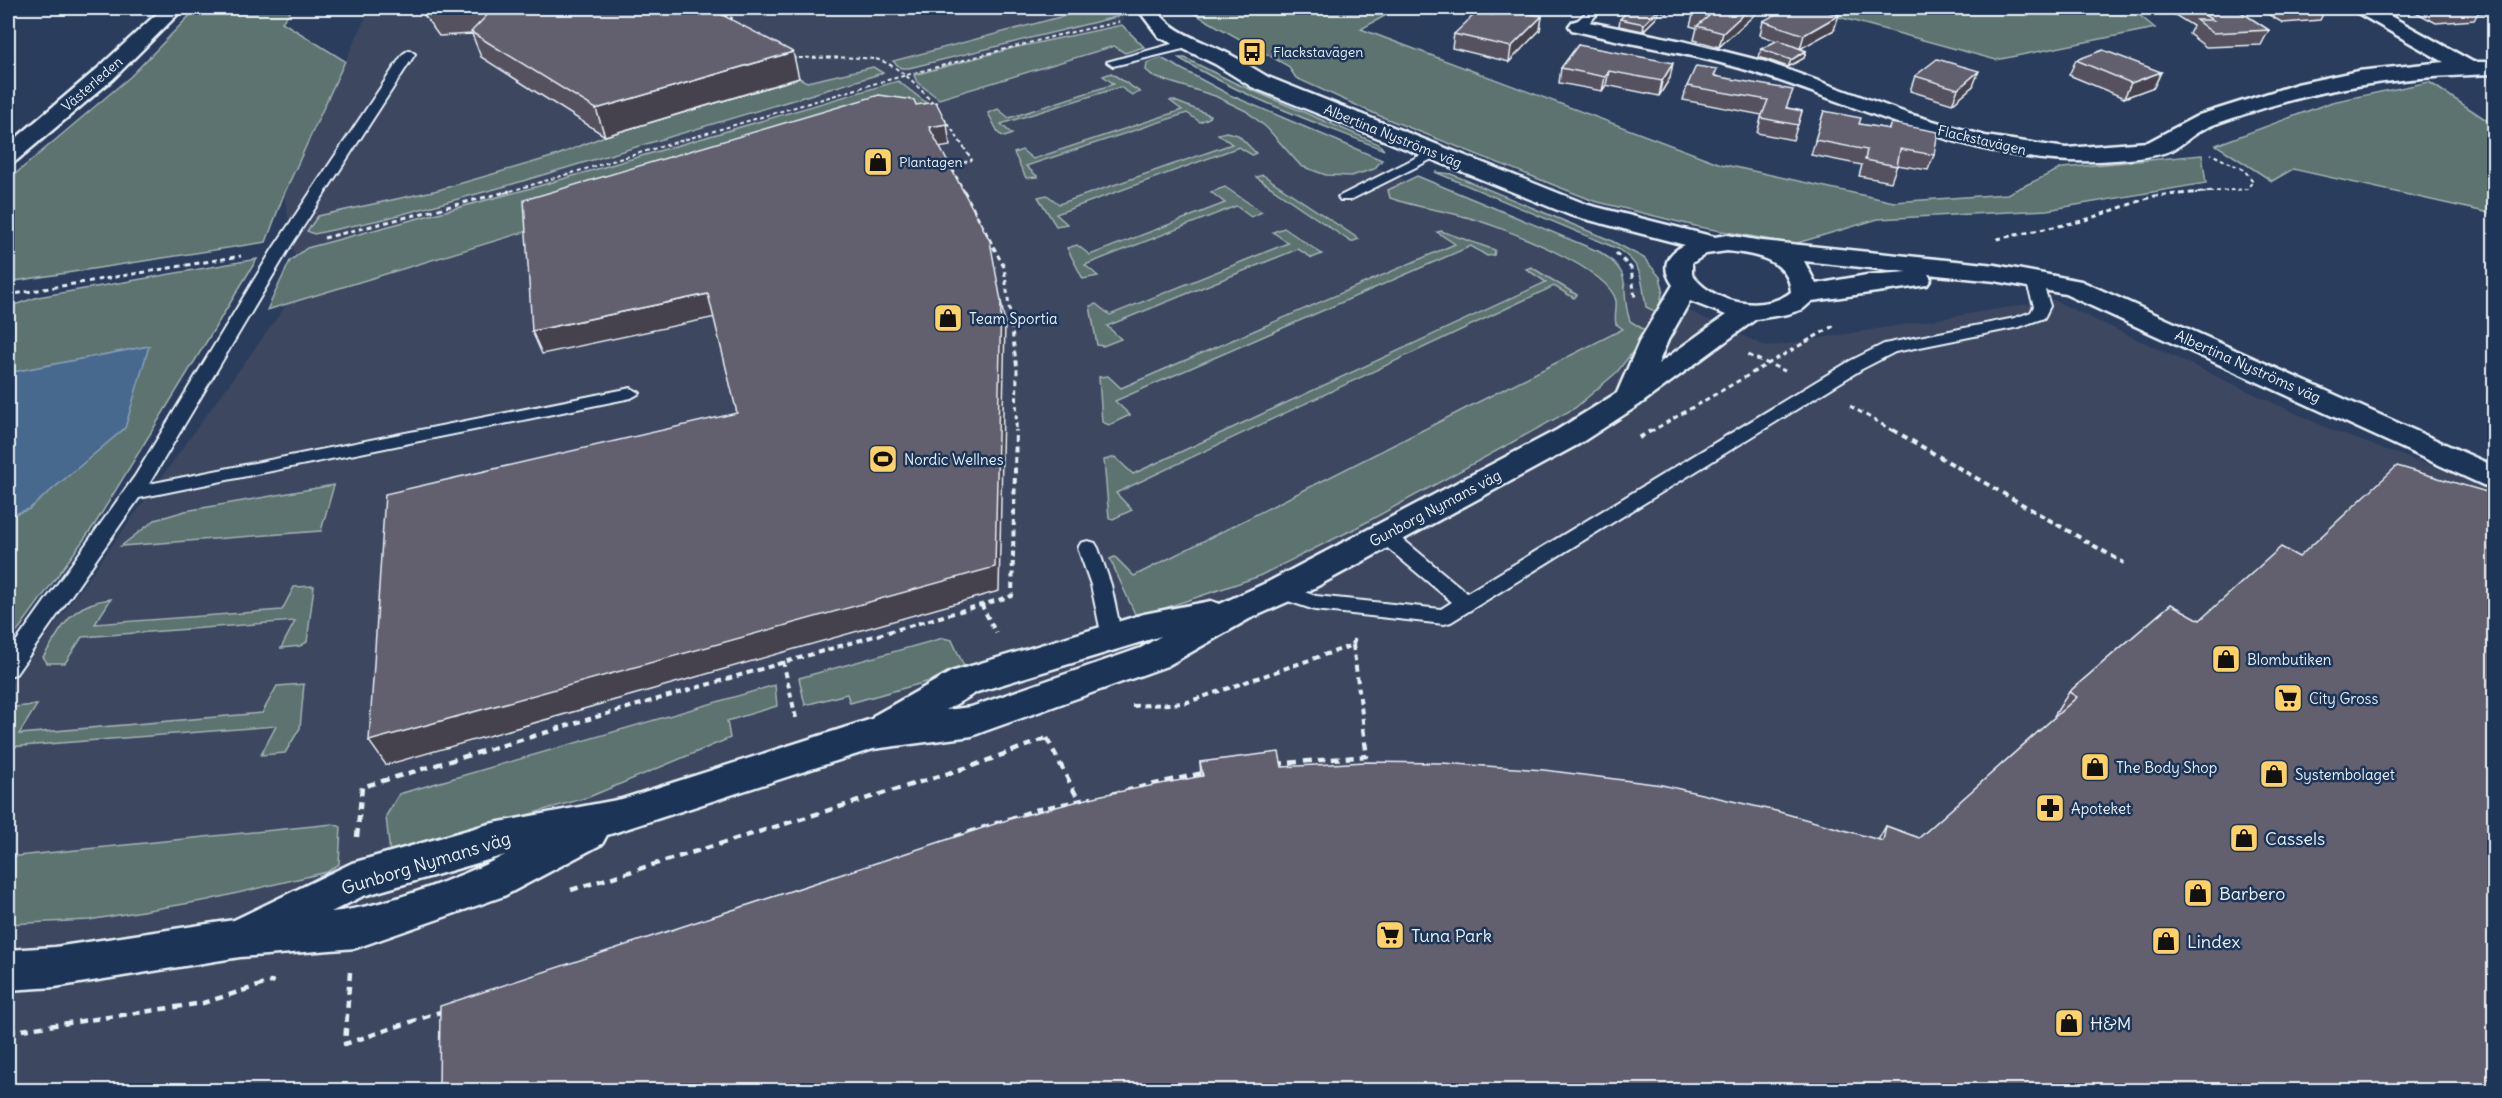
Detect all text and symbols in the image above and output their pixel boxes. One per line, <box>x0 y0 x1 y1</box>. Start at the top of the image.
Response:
bus stop icon: Flackstavägen <box>1236 36 1268 68</box>
place label: Flackstavägen <box>1273 43 1363 61</box>
street label: Västerleden <box>58 53 126 115</box>
street label: Albertina Nyströms väg <box>1322 100 1464 172</box>
street label: Flackstavägen <box>1936 121 2028 159</box>
shop icon: Plantagen <box>862 146 894 178</box>
place label: Plantagen <box>899 153 963 171</box>
shop icon: Team Sportia <box>932 302 964 334</box>
place label: Team Sportia <box>969 309 1058 328</box>
street label: Albertina Nyströms väg <box>2172 325 2324 407</box>
sports icon: Nordic Wellnes <box>867 443 899 475</box>
place label: Nordic Wellnes <box>904 450 1004 469</box>
street label: Gunborg Nymans väg <box>1366 465 1504 551</box>
shop icon: Blombutiken <box>2210 643 2242 675</box>
place label: Blombutiken <box>2247 650 2332 669</box>
supermarket icon: City Gross <box>2272 682 2304 714</box>
place label: City Gross <box>2309 689 2378 708</box>
shop icon: The Body Shop <box>2079 751 2111 783</box>
place label: The Body Shop <box>2116 758 2217 777</box>
shop icon: Systembolaget <box>2258 758 2290 790</box>
place label: Systembolaget <box>2295 765 2395 784</box>
pharmacy icon: Apoteket <box>2034 792 2066 824</box>
place label: Apoteket <box>2071 799 2131 818</box>
shop icon: Cassels <box>2228 822 2260 854</box>
street label: Gunborg Nymans väg <box>339 826 513 900</box>
place label: Cassels <box>2265 827 2325 850</box>
shop icon: Barbero <box>2182 877 2214 909</box>
place label: Barbero <box>2219 882 2285 905</box>
supermarket icon: Tuna Park <box>1374 919 1406 951</box>
place label: Tuna Park <box>1411 924 1492 947</box>
shop icon: Lindex <box>2150 925 2182 957</box>
place label: Lindex <box>2187 930 2240 953</box>
shop icon: H&M <box>2053 1007 2085 1039</box>
place label: H&M <box>2090 1012 2131 1035</box>

